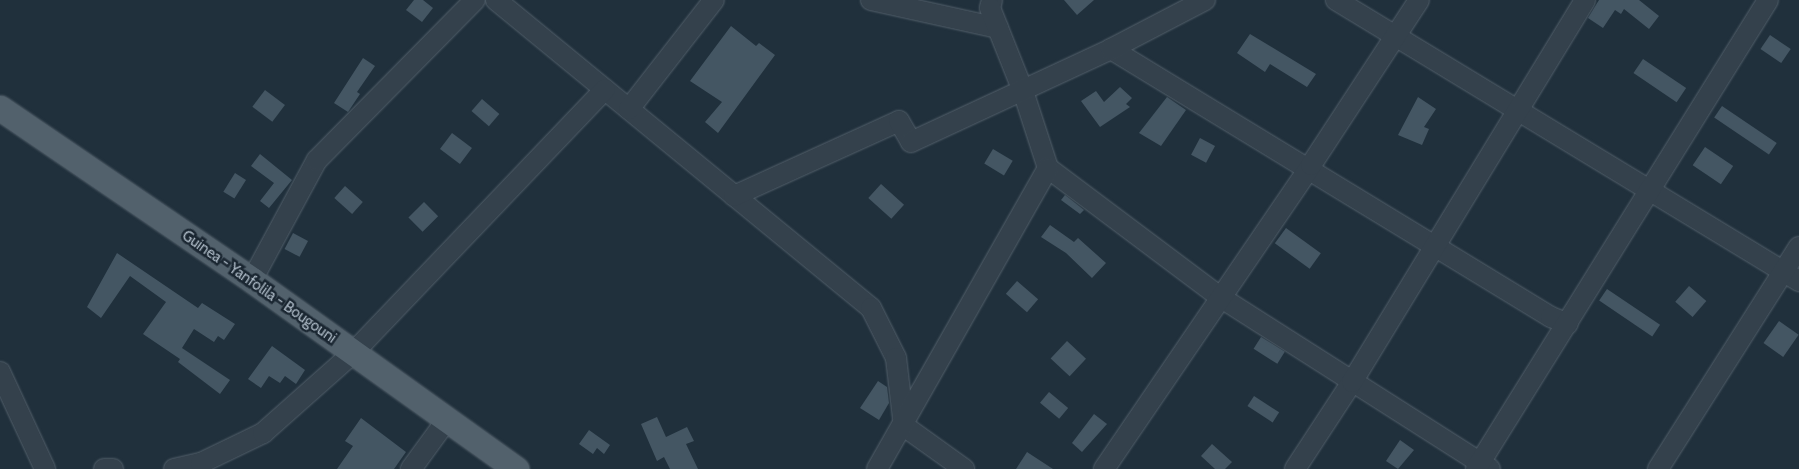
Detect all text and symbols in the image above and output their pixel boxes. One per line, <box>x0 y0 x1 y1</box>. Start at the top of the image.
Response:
street label: Guinea - Yanfolila - Bougouni <box>178 227 340 347</box>

